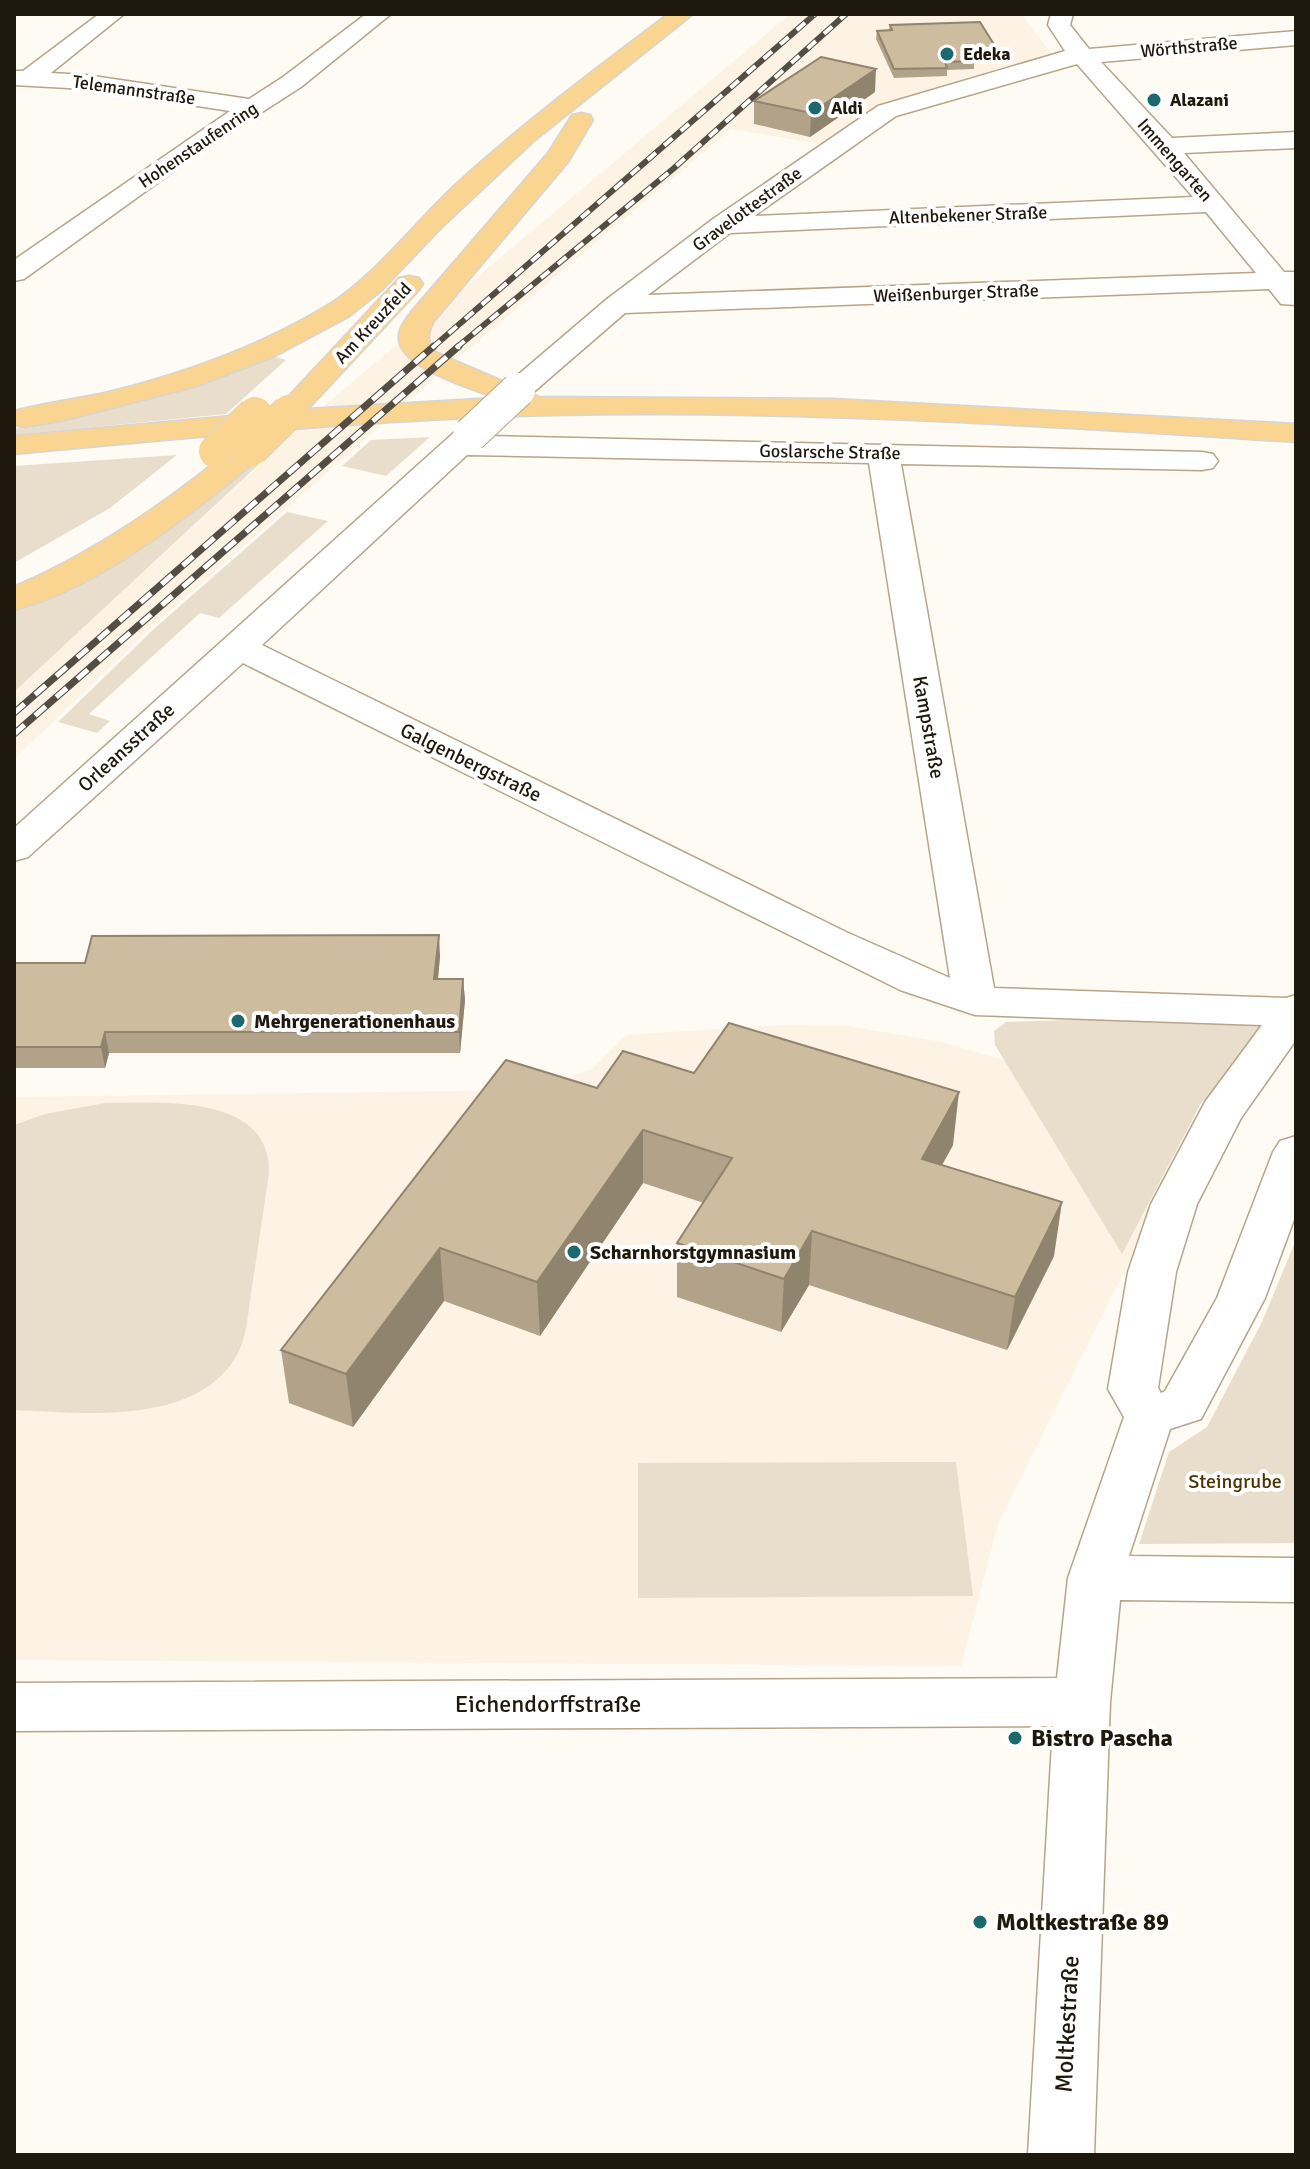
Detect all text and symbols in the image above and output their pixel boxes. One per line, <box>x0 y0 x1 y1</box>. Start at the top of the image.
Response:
street label: Wörthstraße <box>1140 32 1238 62</box>
place label: Edeka <box>963 43 1010 65</box>
marker: Edeka <box>938 45 956 63</box>
street label: Telemannstraße <box>71 71 197 109</box>
place label: Alazani <box>1170 89 1229 111</box>
marker: Alazani <box>1145 91 1163 109</box>
street label: Hohenstaufenring <box>134 97 262 193</box>
place label: Aldi <box>831 97 863 119</box>
marker: Aldi <box>806 99 824 117</box>
street label: Immengarten <box>1133 114 1217 206</box>
street label: Gravelottestraße <box>688 162 806 256</box>
street label: Altenbekener Straße <box>888 201 1048 229</box>
street label: Am Kreuzfeld <box>330 278 416 368</box>
street label: Weißenburger Straße <box>873 279 1039 307</box>
street label: Goslarsche Straße <box>759 440 901 464</box>
street label: Kampstraße <box>907 674 950 781</box>
street label: Orleansstraße <box>73 697 180 797</box>
street label: Galgenbergstraße <box>396 717 546 807</box>
place label: Mehrgenerationenhaus <box>254 1009 455 1034</box>
marker: Mehrgenerationenhaus <box>229 1012 247 1030</box>
place label: Scharnhorstgymnasium <box>590 1240 796 1265</box>
marker: Scharnhorstgymnasium <box>565 1243 583 1261</box>
park label: Steingrube <box>1188 1469 1282 1494</box>
street label: Eichendorffstraße <box>455 1689 641 1719</box>
place label: Bistro Pascha <box>1031 1723 1173 1753</box>
marker: Bistro Pascha <box>1006 1729 1024 1747</box>
place label: Moltkestraße 89 <box>996 1907 1169 1937</box>
marker: Moltkestraße 89 <box>971 1913 989 1931</box>
street label: Moltkestraße <box>1048 1955 1086 2093</box>

